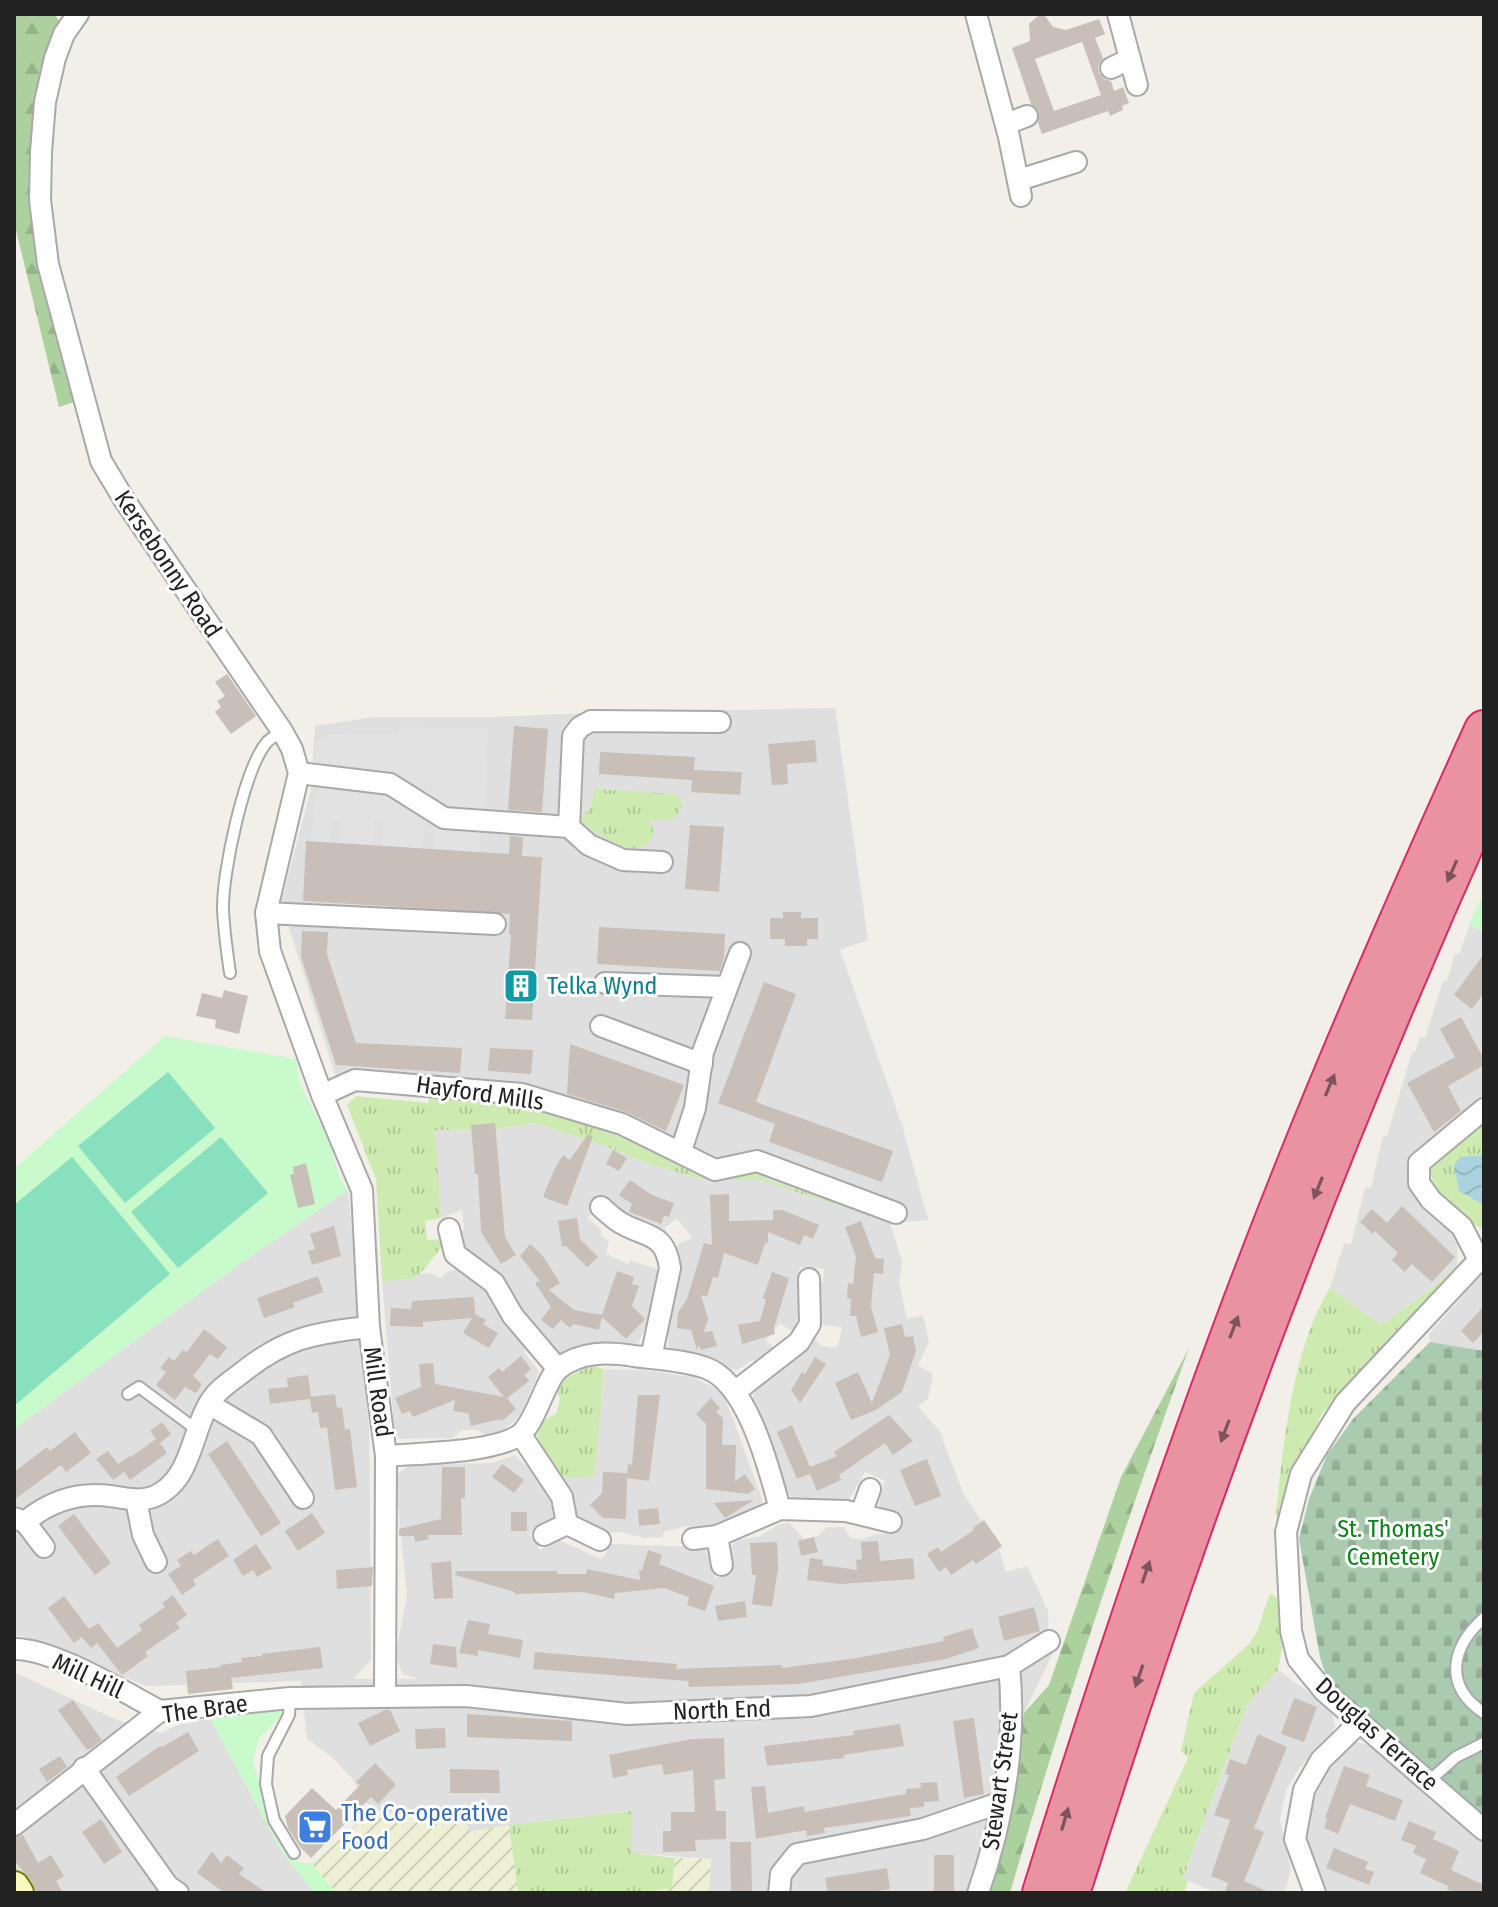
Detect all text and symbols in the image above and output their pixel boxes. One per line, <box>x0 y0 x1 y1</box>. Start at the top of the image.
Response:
street label: Kersebonny Road <box>109 485 227 643</box>
one-way arrow <box>1445 860 1459 883</box>
building icon: Telka Wynd <box>502 967 540 1005</box>
place label: Telka Wynd <box>547 972 657 1000</box>
street label: Hayford Mills <box>414 1070 546 1116</box>
one-way arrow <box>1323 1073 1336 1097</box>
one-way arrow <box>1311 1176 1324 1200</box>
one-way arrow <box>1228 1315 1241 1339</box>
street label: Mill Road <box>358 1345 398 1439</box>
one-way arrow <box>1218 1419 1231 1443</box>
park label: St. Thomas' Cemetery <box>1337 1515 1449 1571</box>
one-way arrow <box>1140 1559 1153 1583</box>
street label: Mill Hill <box>48 1648 128 1704</box>
one-way arrow <box>1132 1664 1144 1688</box>
street label: Douglas Terrace <box>1310 1672 1444 1796</box>
street label: The Brae <box>161 1689 249 1729</box>
street label: North End <box>672 1694 772 1726</box>
street label: Stewart Street <box>976 1710 1024 1852</box>
place label: The Co-operative Food <box>341 1799 508 1855</box>
one-way arrow <box>1059 1806 1072 1830</box>
supermarket icon: The Co-operative Food <box>296 1808 334 1846</box>

